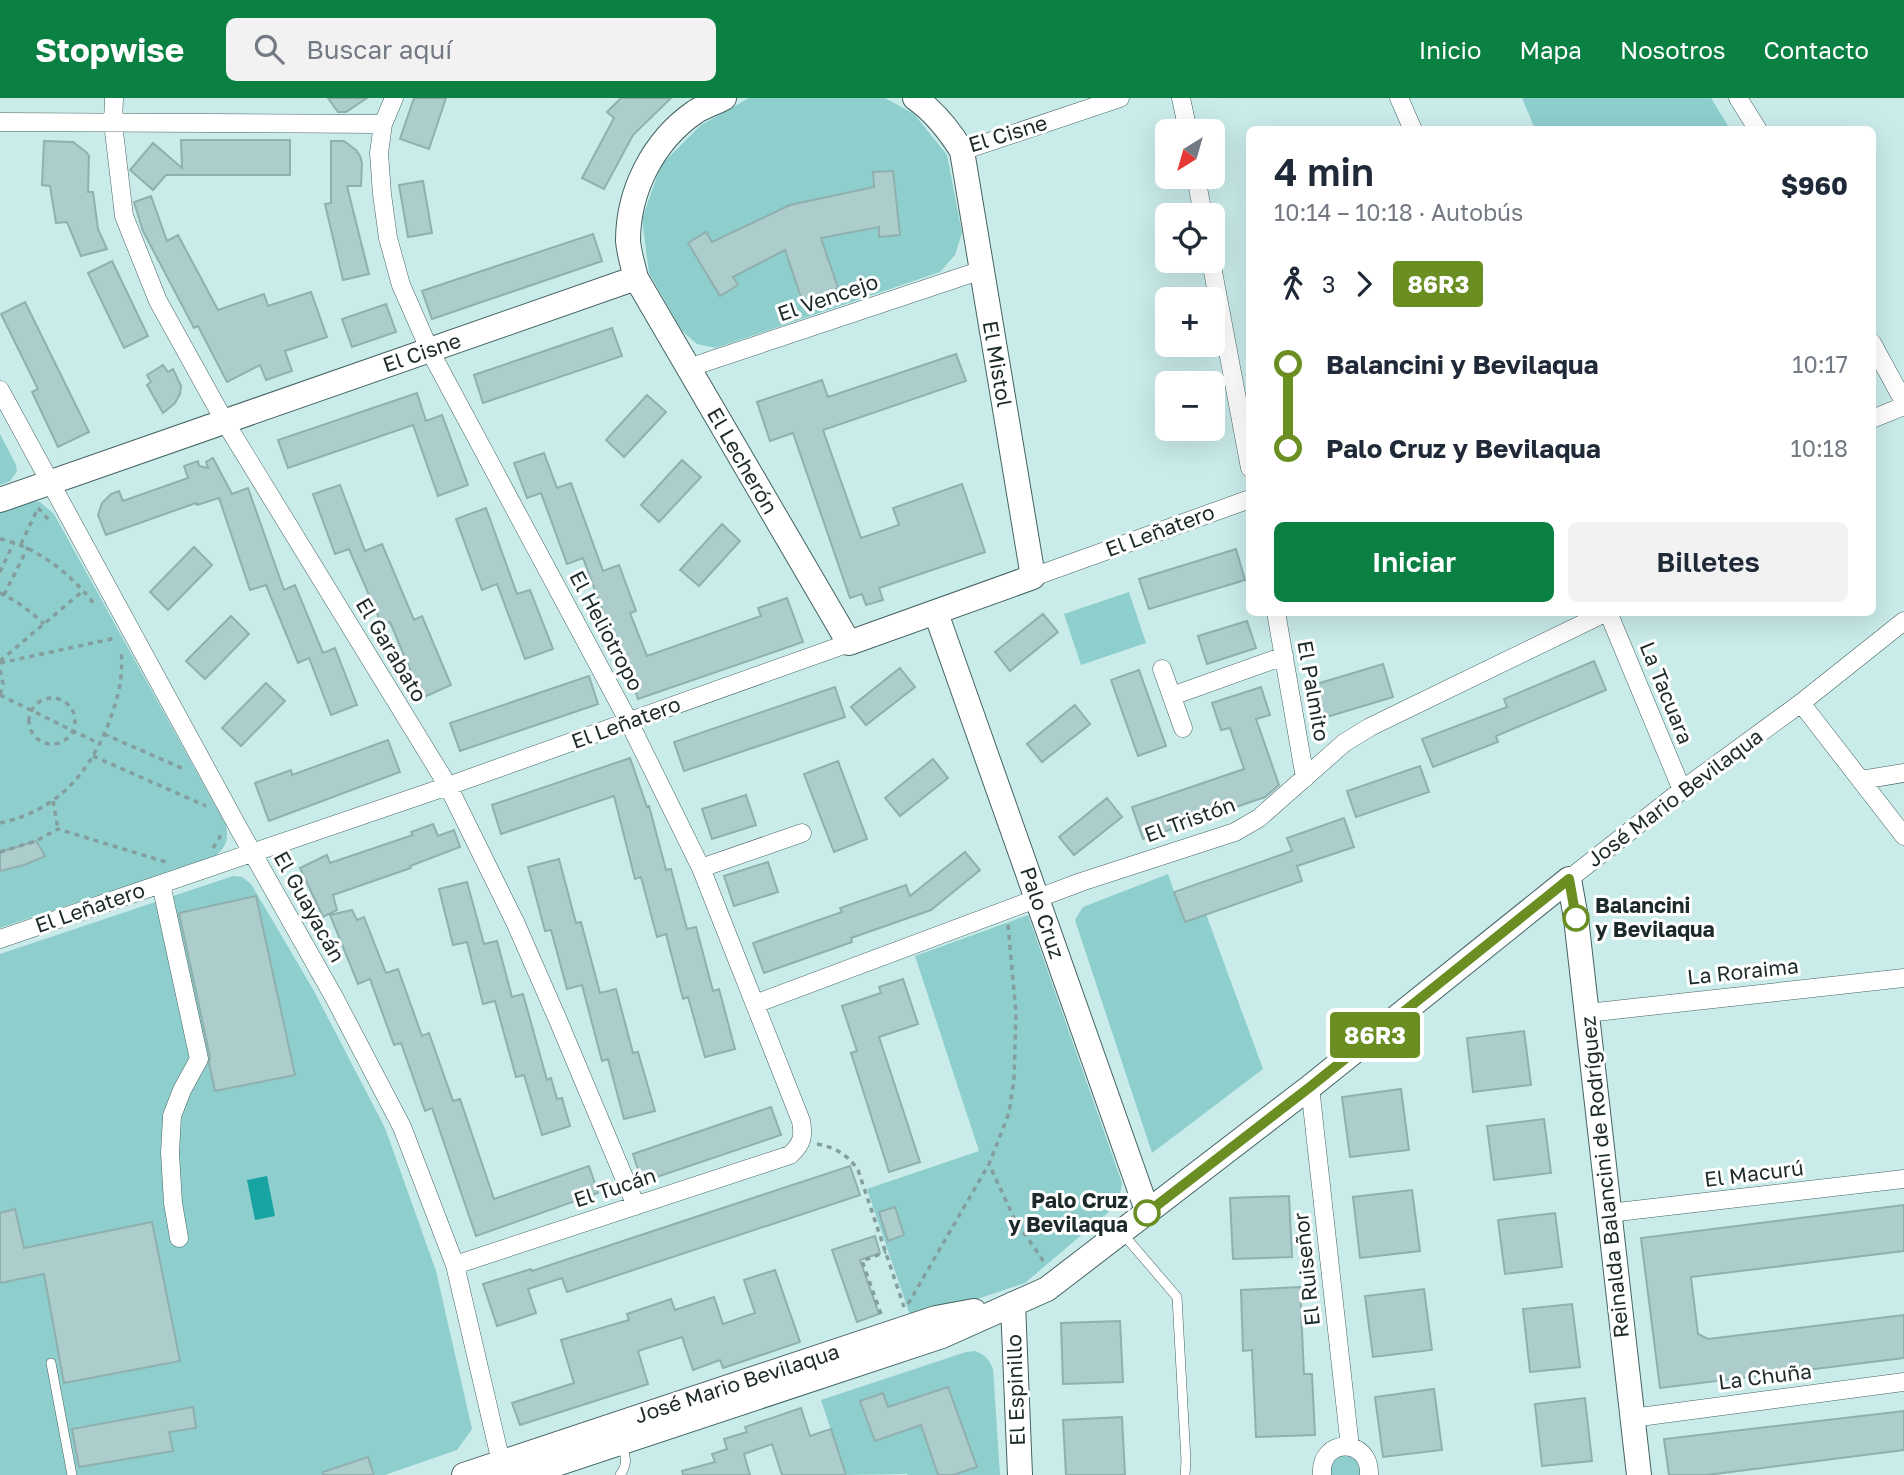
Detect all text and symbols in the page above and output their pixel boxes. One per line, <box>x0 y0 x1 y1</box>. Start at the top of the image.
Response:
search box <box>226 18 716 81</box>
text: Stopwise <box>35 30 184 69</box>
icon: search <box>250 30 288 68</box>
text: Buscar aquí <box>306 34 452 65</box>
text: Inicio <box>1419 35 1481 64</box>
text: Mapa <box>1519 35 1582 64</box>
text: Nosotros <box>1620 35 1726 64</box>
text: Contacto <box>1764 35 1869 64</box>
street label: El Cisne <box>965 109 1050 157</box>
north arrow <box>1155 119 1225 189</box>
map controls <box>1155 119 1225 441</box>
text: 4 min <box>1274 149 1374 194</box>
text: $960 <box>1781 170 1848 201</box>
text: 10:14 – 10:18 · Autobús <box>1274 198 1523 226</box>
button: locate <box>1155 203 1225 273</box>
icon: walk <box>1274 265 1312 303</box>
icon: forward <box>1345 265 1383 303</box>
street label: El Vencejo <box>774 268 881 326</box>
text: 86R3 <box>1407 269 1469 298</box>
text: 3 <box>1322 270 1335 298</box>
button: + <box>1155 287 1225 357</box>
street label: El Mistol <box>978 319 1018 409</box>
street label: El Cisne <box>379 327 464 378</box>
text: Balancini y Bevilaqua <box>1326 349 1599 380</box>
text: 10:17 <box>1792 350 1848 378</box>
button: − <box>1155 371 1225 441</box>
street label: El Lecherón <box>702 403 784 518</box>
text: Palo Cruz y Bevilaqua <box>1326 433 1601 464</box>
text: 10:18 <box>1791 434 1848 462</box>
street label: El Leñatero <box>1101 498 1218 562</box>
button: Iniciar <box>1274 522 1554 602</box>
button: Billetes <box>1568 522 1848 602</box>
street label: El Heliotropo <box>564 566 649 695</box>
street label: El Garabato <box>351 593 433 706</box>
street label: El Palmito <box>1292 638 1336 743</box>
street label: La Tacuara <box>1635 638 1699 748</box>
street label: El Leñatero <box>567 690 684 754</box>
street label: José Mario Bevilaqua <box>1581 723 1768 872</box>
street label: El Tristón <box>1141 791 1239 847</box>
street label: El Guayacán <box>269 846 351 967</box>
street label: Palo Cruz <box>1015 863 1071 962</box>
street label: El Leñatero <box>31 876 148 938</box>
place label: Balancini y Bevilaqua <box>1595 892 1715 942</box>
marker: Balancini y Bevilaqua <box>1563 905 1589 931</box>
street label: La Roraima <box>1686 952 1800 990</box>
line badge: 86R3 <box>1326 1012 1424 1058</box>
street label: Reinalda Balancini de Rodríguez <box>1574 1015 1634 1339</box>
text: 86R3 <box>1344 1020 1406 1049</box>
street label: El Macurú <box>1703 1154 1805 1192</box>
street label: El Tucán <box>570 1162 659 1213</box>
place label: Palo Cruz y Bevilaqua <box>1008 1187 1128 1237</box>
marker: Palo Cruz y Bevilaqua <box>1134 1200 1160 1226</box>
street label: El Ruiseñor <box>1287 1211 1325 1327</box>
street label: El Espinillo <box>1000 1334 1030 1446</box>
street label: José Mario Bevilaqua <box>631 1338 842 1428</box>
street label: La Chuña <box>1717 1357 1813 1395</box>

